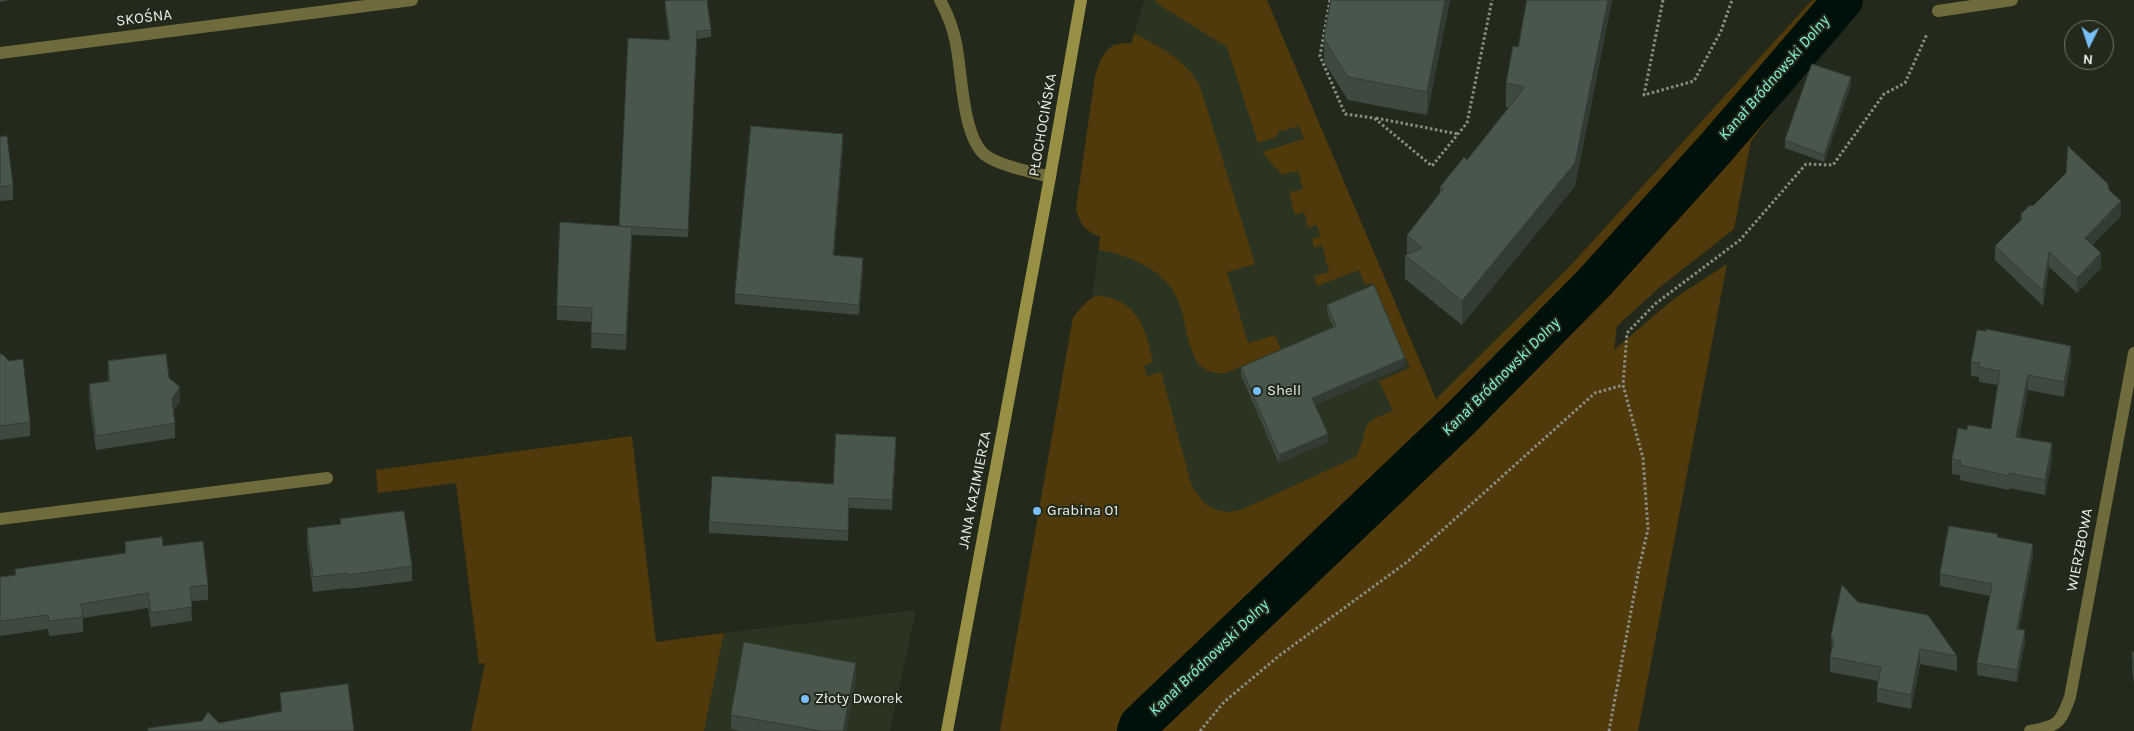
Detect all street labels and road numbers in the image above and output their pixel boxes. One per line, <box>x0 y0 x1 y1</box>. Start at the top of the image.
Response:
street label: SKOŚNA <box>115 6 173 30</box>
street label: PŁOCHOCIŃSKA <box>1025 72 1061 178</box>
street label: JANA KAZIMIERZA <box>955 429 995 551</box>
street label: WIERZBOWA <box>2063 507 2097 593</box>

